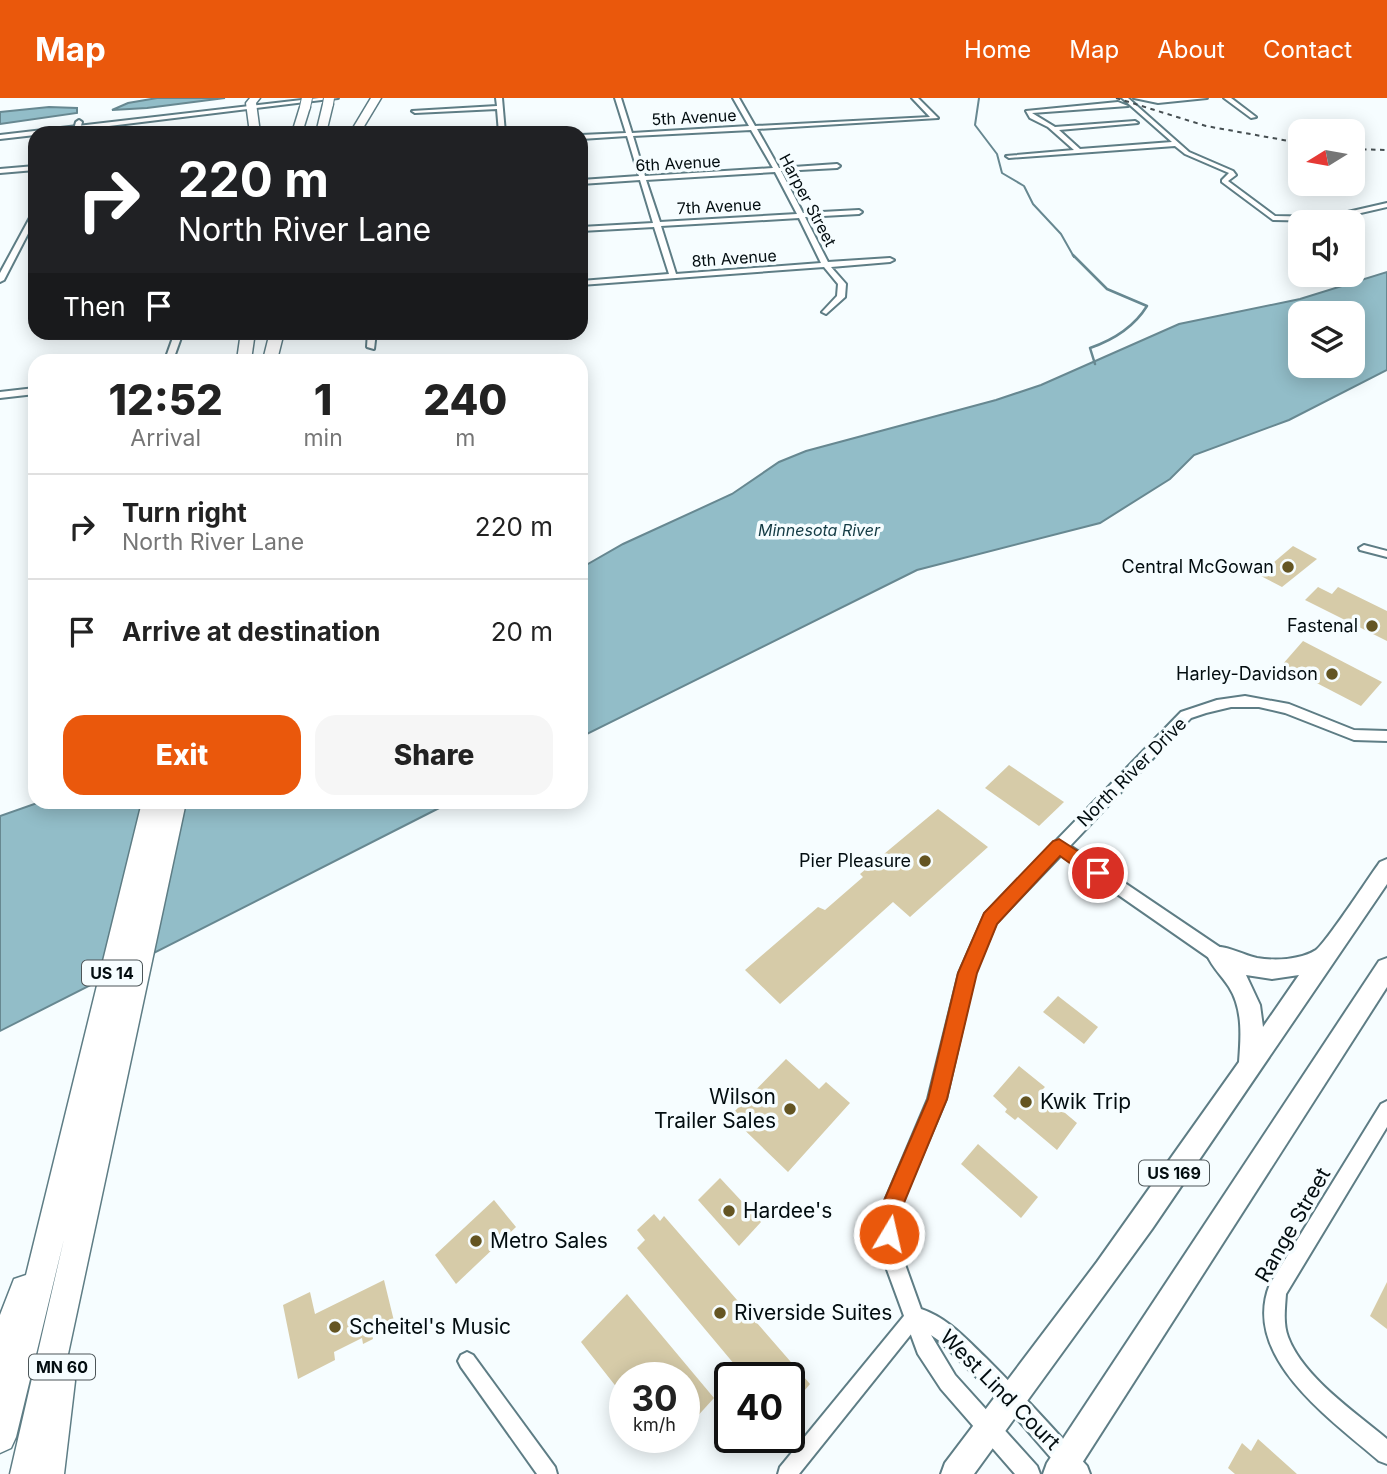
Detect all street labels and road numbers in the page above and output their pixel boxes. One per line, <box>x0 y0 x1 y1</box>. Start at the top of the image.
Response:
street label: 5th Avenue <box>651 105 737 129</box>
street label: Harper Street <box>775 150 841 250</box>
street label: 6th Avenue <box>635 151 721 175</box>
street label: 7th Avenue <box>676 194 762 218</box>
street label: 8th Avenue <box>691 245 777 271</box>
street label: North River Drive <box>1073 713 1191 831</box>
road number: US 14 <box>82 960 142 986</box>
road number: US 169 <box>1139 1161 1209 1186</box>
street label: Range Street <box>1250 1163 1335 1286</box>
street label: West Lind Court <box>935 1324 1066 1455</box>
road number: MN 60 <box>29 1354 95 1380</box>

